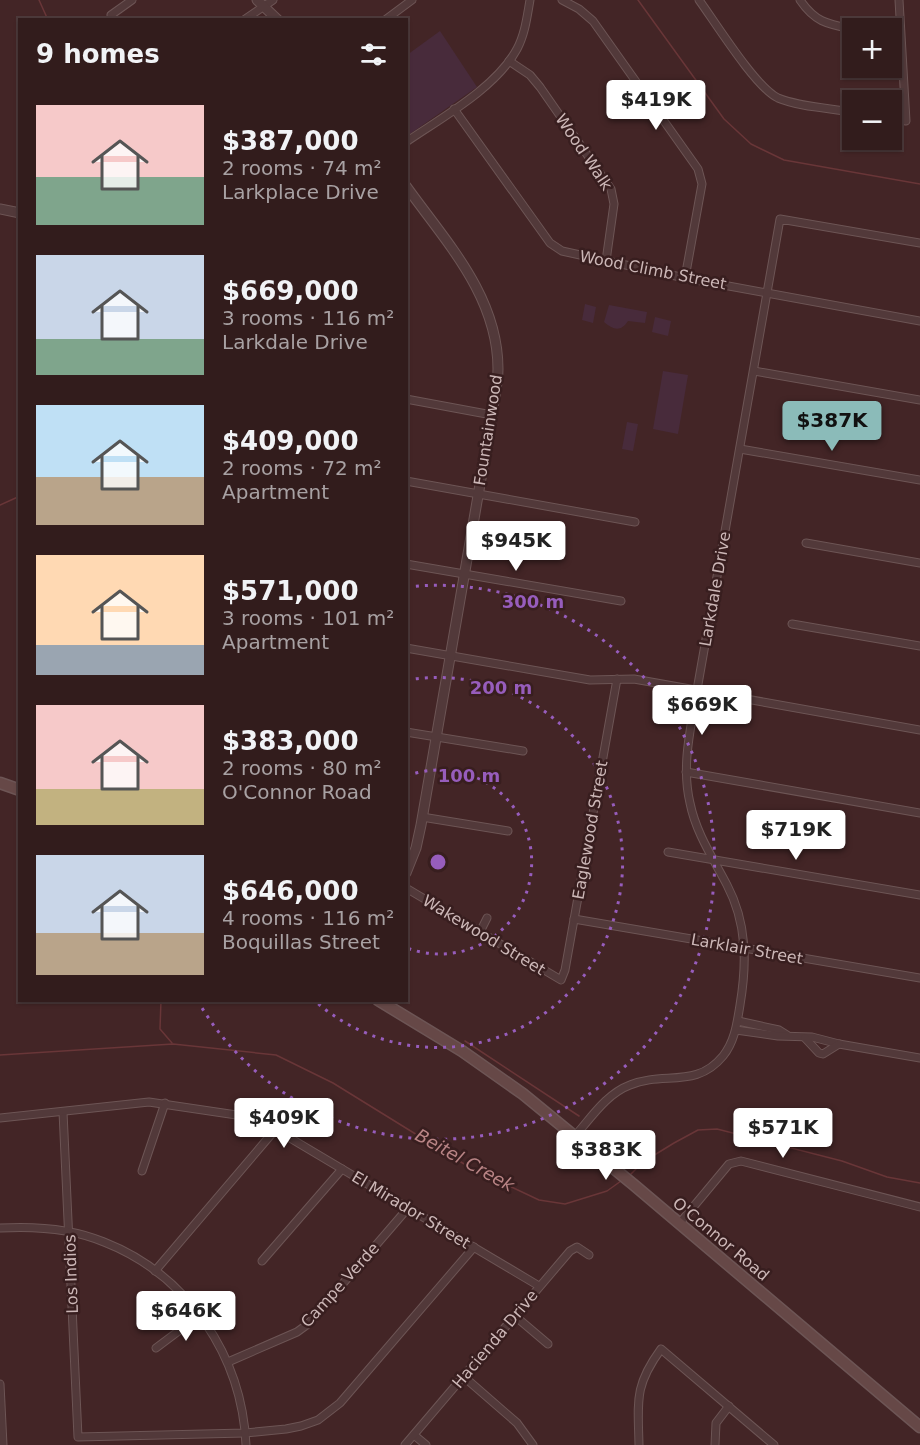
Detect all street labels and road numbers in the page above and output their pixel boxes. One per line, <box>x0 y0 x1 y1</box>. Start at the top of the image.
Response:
street label: Wood Walk <box>552 110 617 194</box>
street label: Wood Climb Street <box>578 246 728 294</box>
street label: Fountainwood <box>470 373 506 487</box>
street label: Larkdale Drive <box>696 530 734 648</box>
street label: Eaglewood Street <box>568 759 612 901</box>
street label: Wakewood Street <box>419 891 549 979</box>
street label: Larklair Street <box>689 930 805 968</box>
street label: El Mirador Street <box>348 1167 474 1253</box>
street label: O'Connor Road <box>669 1193 773 1285</box>
street label: Los Indios <box>60 1234 82 1314</box>
street label: Campe Verde <box>297 1239 383 1331</box>
street label: Hacienda Drive <box>448 1286 542 1392</box>

